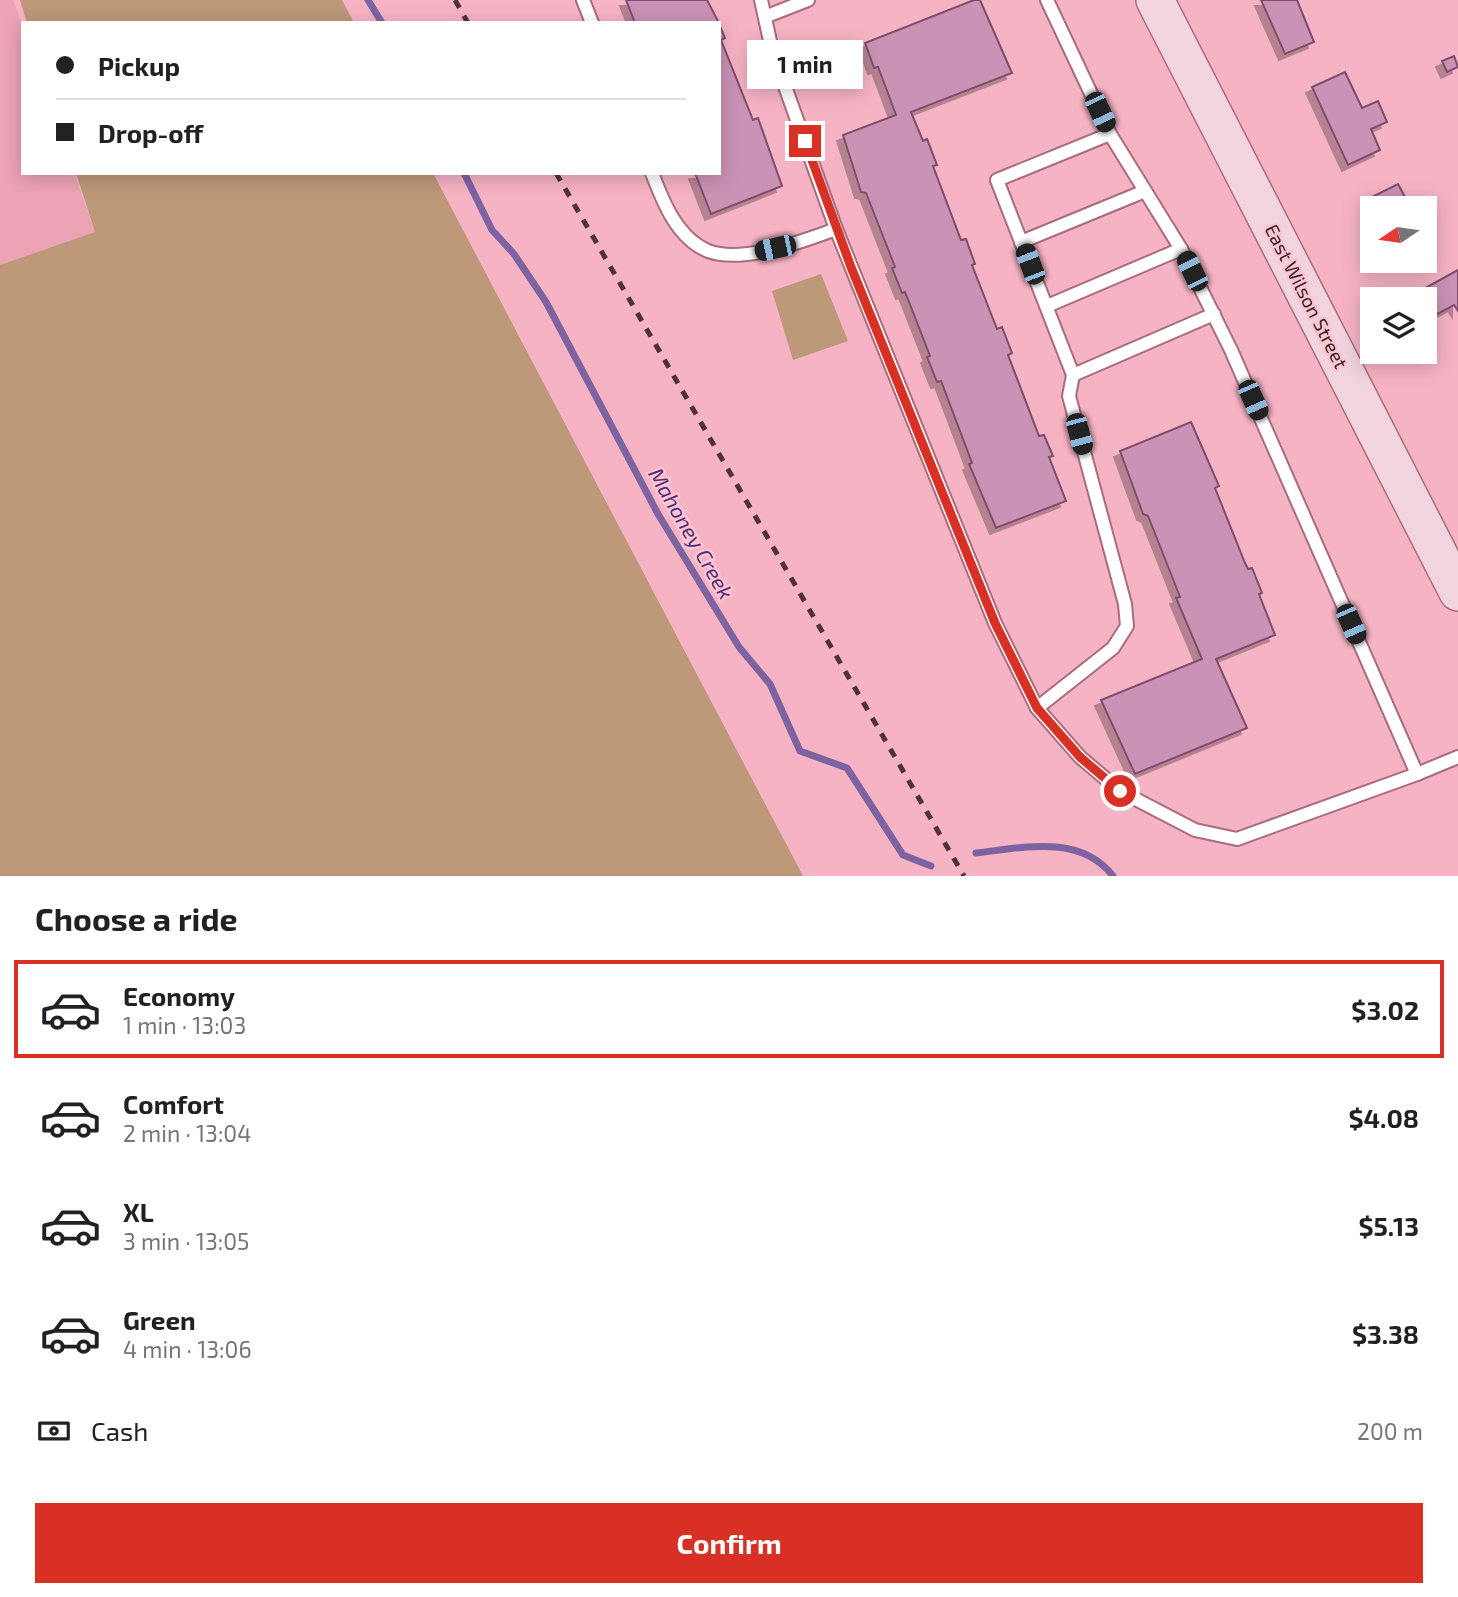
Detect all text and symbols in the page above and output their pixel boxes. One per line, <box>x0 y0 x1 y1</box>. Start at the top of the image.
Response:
callout: 1 min <box>747 40 863 88</box>
text: Pickup <box>98 50 180 81</box>
text: 1 min <box>777 50 833 78</box>
car <box>1082 89 1119 135</box>
text: Drop-off <box>98 117 203 148</box>
route end <box>789 125 821 157</box>
north arrow <box>1360 196 1437 273</box>
map controls <box>1360 196 1437 364</box>
street label: East Wilson Street <box>1261 220 1353 372</box>
car <box>753 233 798 263</box>
car <box>1013 241 1048 287</box>
car <box>1174 248 1211 294</box>
button: layers <box>1360 287 1437 364</box>
car <box>1235 377 1272 423</box>
car <box>1064 411 1095 457</box>
water label: Mahoney Creek <box>643 463 740 604</box>
car <box>1333 601 1370 647</box>
route start <box>1104 775 1136 807</box>
text: Choose a ride <box>35 899 238 937</box>
icon: car <box>39 978 102 1041</box>
text: Economy <box>123 980 235 1011</box>
text: $3.02 <box>1351 994 1419 1025</box>
text: 1 min · 13:03 <box>123 1011 246 1039</box>
icon: car <box>39 1086 102 1149</box>
text: Comfort <box>123 1088 224 1119</box>
text: $4.08 <box>1348 1102 1419 1133</box>
text: 2 min · 13:04 <box>123 1119 251 1147</box>
icon: car <box>39 1194 102 1257</box>
text: XL <box>123 1196 154 1227</box>
text: $5.13 <box>1358 1210 1419 1241</box>
text: 3 min · 13:05 <box>123 1227 249 1255</box>
icon: car <box>39 1302 102 1365</box>
text: Green <box>123 1304 196 1335</box>
text: $3.38 <box>1352 1318 1419 1349</box>
text: 4 min · 13:06 <box>123 1335 252 1363</box>
icon: cash <box>35 1412 73 1450</box>
text: Cash <box>91 1415 148 1446</box>
text: 200 m <box>1357 1417 1423 1445</box>
button: Confirm <box>35 1503 1423 1583</box>

